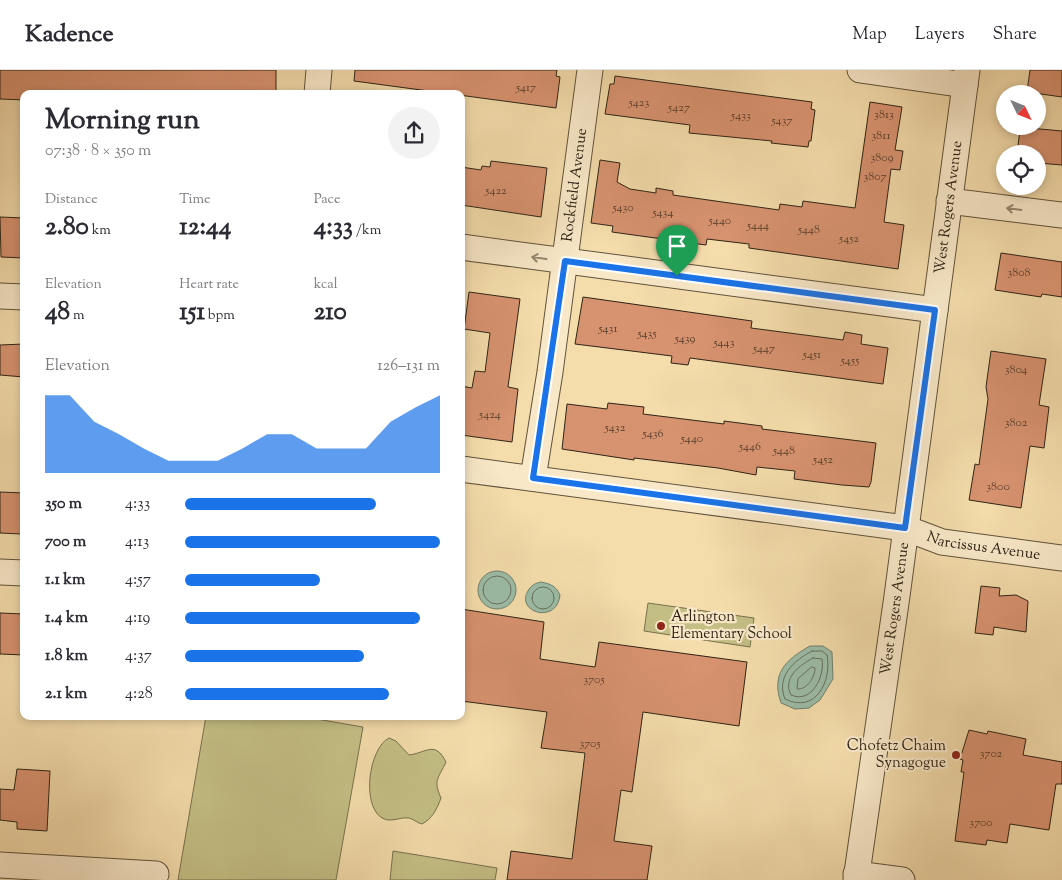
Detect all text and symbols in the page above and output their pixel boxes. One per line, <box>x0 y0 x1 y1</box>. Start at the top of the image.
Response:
text: Kadence <box>25 18 114 52</box>
text: Map <box>852 22 887 48</box>
text: Layers <box>915 22 965 48</box>
text: Share <box>993 22 1037 48</box>
house number: 5417 <box>515 79 536 97</box>
north arrow <box>996 85 1046 135</box>
map controls <box>996 85 1046 195</box>
house number: 5423 <box>628 94 649 112</box>
house number: 5427 <box>667 99 690 117</box>
text: Morning run <box>45 101 200 141</box>
house number: 3813 <box>874 106 894 124</box>
button: share <box>388 107 440 159</box>
house number: 5433 <box>730 107 751 125</box>
house number: 5437 <box>770 112 793 130</box>
street label: Rockfield Avenue <box>557 127 593 243</box>
house number: 3811 <box>871 127 891 145</box>
street label: West Rogers Avenue <box>929 139 968 275</box>
text: 07:38 · 8 × 350 m <box>45 140 151 163</box>
button: locate <box>996 145 1046 195</box>
house number: 3809 <box>870 149 894 167</box>
house number: 3807 <box>863 168 887 186</box>
house number: 5422 <box>484 182 507 200</box>
text: Distance <box>45 190 98 210</box>
text: Time <box>179 190 210 210</box>
text: Pace <box>314 190 340 210</box>
house number: 5430 <box>611 199 634 217</box>
house number: 5434 <box>651 204 674 222</box>
one-way arrow <box>1006 204 1022 214</box>
text: 2.80 <box>45 210 89 246</box>
text: 12:44 <box>179 210 231 246</box>
text: 4:33 <box>314 210 353 246</box>
house number: 5440 <box>708 212 731 230</box>
house number: 5444 <box>746 217 769 235</box>
text: km <box>89 221 111 241</box>
text: /km <box>353 221 381 241</box>
house number: 5448 <box>797 221 820 239</box>
pin <box>656 225 698 276</box>
house number: 5452 <box>838 230 859 248</box>
icon: arrive <box>663 232 691 260</box>
one-way arrow <box>532 252 548 262</box>
house number: 3808 <box>1007 264 1031 282</box>
text: Elevation <box>45 275 102 295</box>
text: Heart rate <box>179 275 239 295</box>
text: kcal <box>314 275 338 295</box>
text: 48 <box>45 295 70 331</box>
text: 151 <box>179 295 205 331</box>
text: 210 <box>314 295 347 331</box>
text: m <box>70 306 85 326</box>
text: bpm <box>205 306 235 326</box>
house number: 5431 <box>597 320 618 338</box>
house number: 5435 <box>636 325 657 343</box>
house number: 5439 <box>674 330 696 348</box>
house number: 5443 <box>712 334 735 352</box>
house number: 5447 <box>752 340 775 358</box>
house number: 5451 <box>802 346 821 364</box>
house number: 5455 <box>840 352 859 370</box>
text: Elevation <box>45 355 110 378</box>
text: 126–131 m <box>377 355 440 378</box>
house number: 3804 <box>1005 361 1027 379</box>
house number: 5424 <box>478 406 501 424</box>
house number: 3802 <box>1005 414 1028 432</box>
house number: 5432 <box>604 419 626 437</box>
house number: 5436 <box>642 425 663 443</box>
house number: 5440 <box>680 430 703 448</box>
house number: 5446 <box>738 438 761 456</box>
house number: 5448 <box>772 442 795 460</box>
house number: 5452 <box>812 451 833 469</box>
house number: 3800 <box>986 478 1010 496</box>
text: 350 m <box>45 493 82 516</box>
text: 4:33 <box>125 493 150 516</box>
street label: Narcissus Avenue <box>923 527 1042 565</box>
text: 700 m <box>45 531 86 554</box>
text: 4:13 <box>125 531 149 554</box>
street label: West Rogers Avenue <box>875 541 915 677</box>
text: 1.1 km <box>45 569 85 592</box>
text: 4:57 <box>125 569 151 592</box>
text: 1.4 km <box>45 607 88 630</box>
text: 4:19 <box>125 607 150 630</box>
place label: Arlington Elementary School <box>671 607 792 645</box>
marker: Arlington Elementary School <box>655 620 667 632</box>
text: 1.8 km <box>45 645 88 668</box>
text: 4:37 <box>125 645 152 668</box>
house number: 3705 <box>583 671 605 689</box>
text: 2.1 km <box>45 683 87 706</box>
text: 4:28 <box>125 683 153 706</box>
house number: 3705 <box>579 735 601 753</box>
place label: Chofetz Chaim Synagogue <box>847 736 947 774</box>
house number: 3702 <box>980 745 1003 763</box>
marker: Chofetz Chaim Synagogue <box>950 749 962 761</box>
house number: 3700 <box>969 814 993 832</box>

